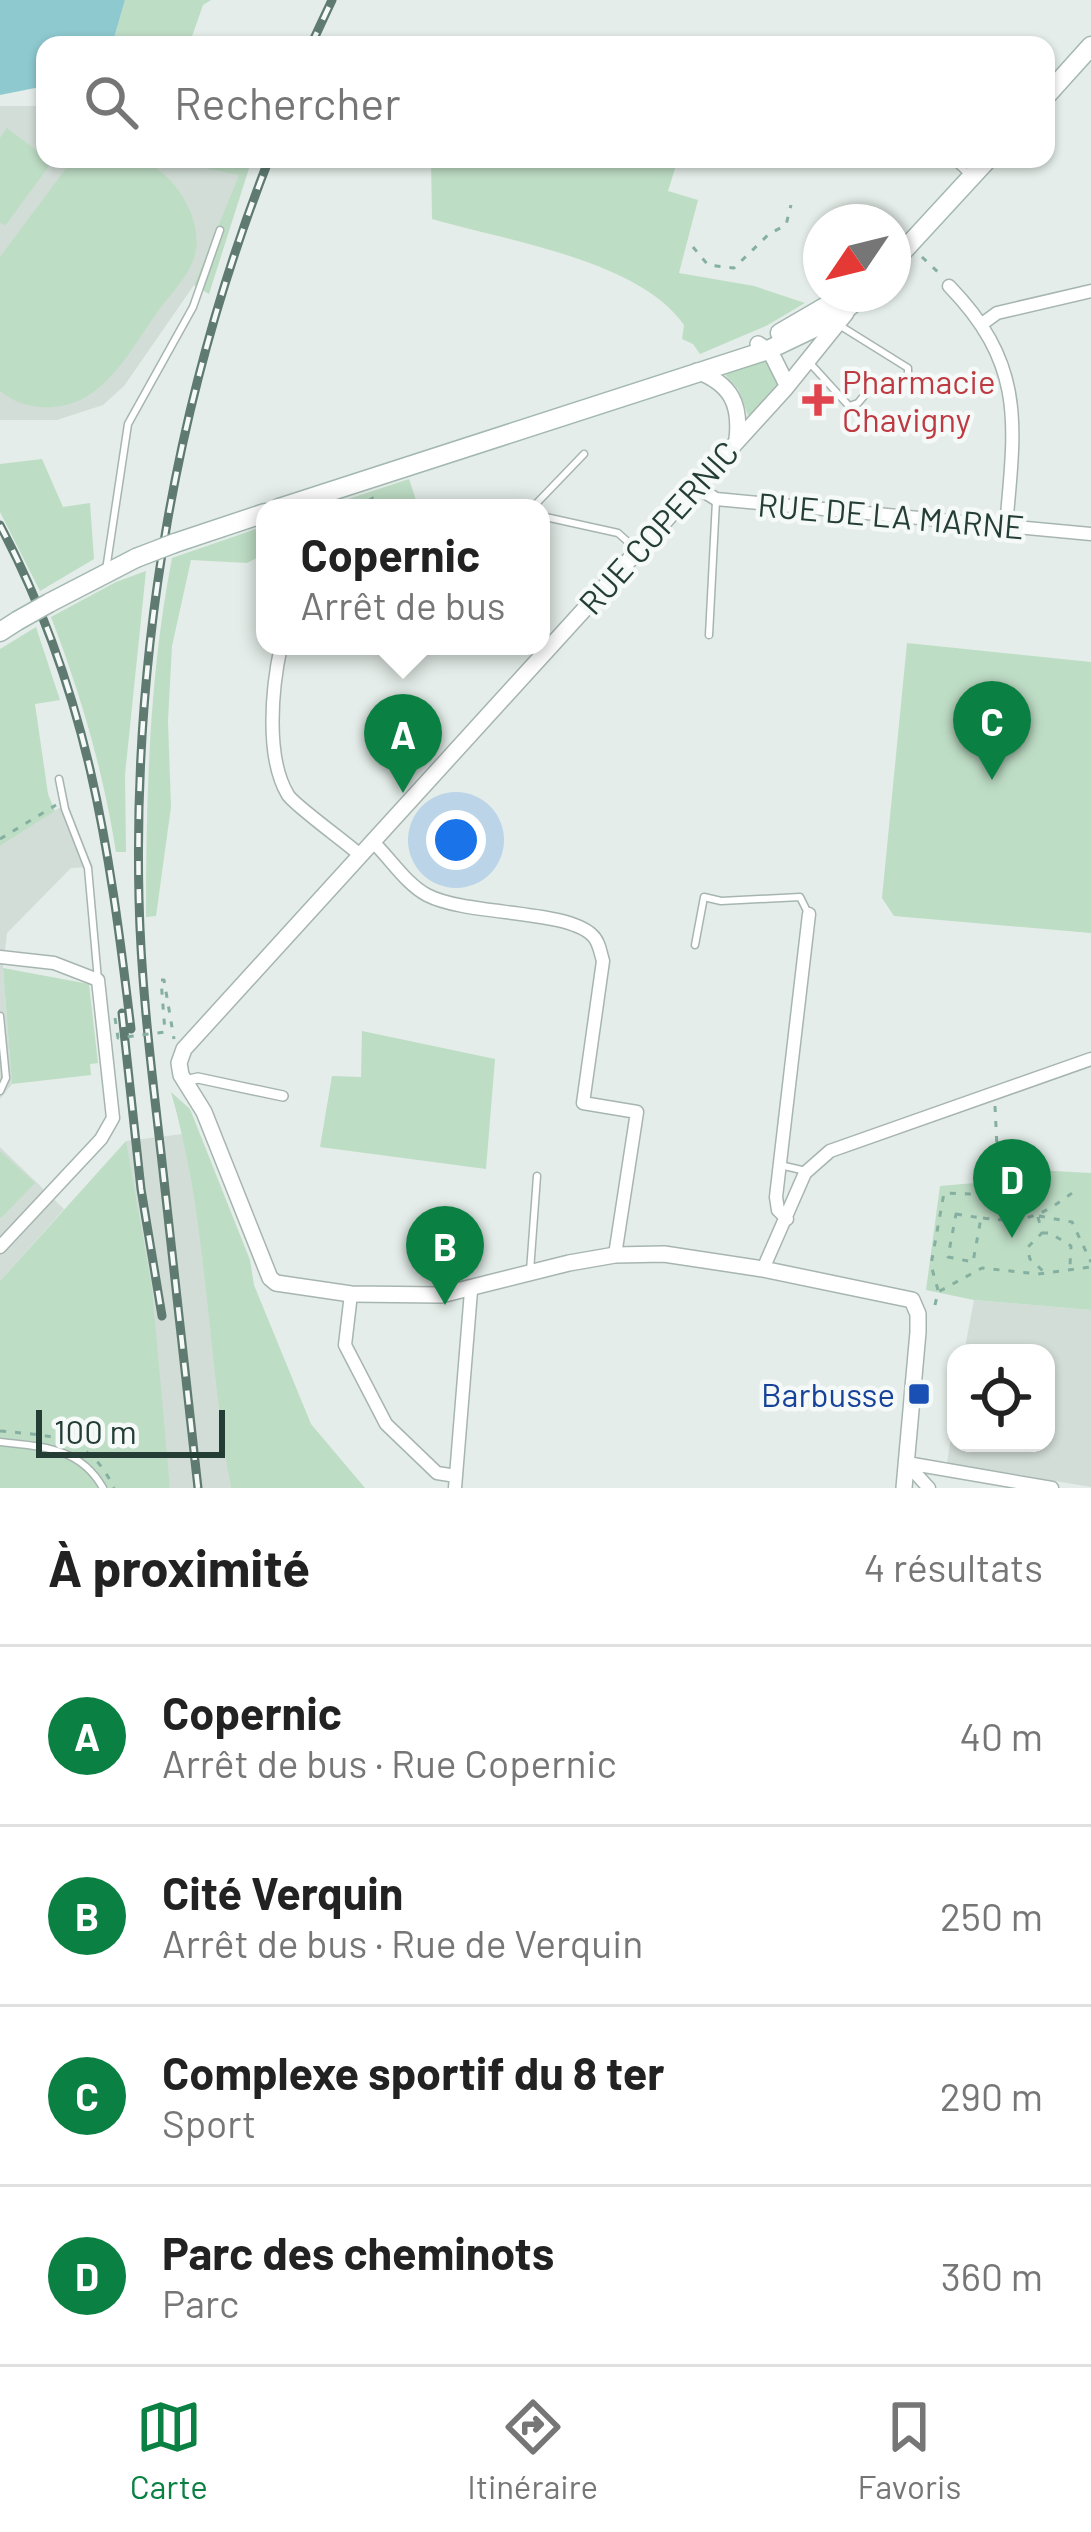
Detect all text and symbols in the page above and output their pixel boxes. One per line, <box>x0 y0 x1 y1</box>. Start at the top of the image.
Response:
search box <box>36 36 1055 168</box>
icon: search <box>78 69 144 135</box>
text: Rechercher <box>174 75 401 129</box>
north arrow <box>803 204 911 312</box>
place label: Pharmacie Chavigny <box>842 361 996 439</box>
marker: Pharmacie Chavigny <box>805 387 831 413</box>
street label: RUE COPERNIC <box>570 432 746 622</box>
street label: RUE DE LA MARNE <box>756 483 1026 547</box>
popup <box>256 499 550 655</box>
text: Copernic <box>300 527 480 581</box>
text: Arrêt de bus <box>300 581 506 628</box>
pin: C <box>953 681 1031 780</box>
pin: A <box>364 694 442 793</box>
your location <box>426 810 486 870</box>
pin: D <box>973 1139 1051 1238</box>
pin: B <box>406 1206 484 1305</box>
map controls <box>947 1344 1055 1452</box>
button: locate <box>947 1344 1055 1452</box>
place label: Barbusse <box>761 1374 895 1414</box>
marker: Barbusse <box>906 1381 932 1407</box>
scale bar <box>36 1404 225 1457</box>
text: 100 m <box>54 1411 137 1451</box>
text: À proximité <box>48 1536 310 1597</box>
text: 4 résultats <box>864 1543 1043 1590</box>
text: Copernic <box>162 1685 342 1739</box>
text: A <box>74 1712 100 1759</box>
text: 40 m <box>959 1712 1043 1759</box>
text: Arrêt de bus · Rue Copernic <box>162 1739 617 1786</box>
text: Cité Verquin <box>162 1865 403 1919</box>
text: B <box>75 1892 99 1939</box>
text: 250 m <box>940 1892 1043 1939</box>
text: Arrêt de bus · Rue de Verquin <box>162 1919 643 1966</box>
text: Complexe sportif du 8 ter <box>162 2045 665 2099</box>
text: C <box>75 2072 99 2119</box>
text: 290 m <box>940 2072 1043 2119</box>
text: Sport <box>162 2099 256 2146</box>
text: Parc des cheminots <box>162 2225 554 2279</box>
text: D <box>75 2252 99 2299</box>
text: 360 m <box>941 2252 1043 2299</box>
text: Parc <box>162 2279 239 2326</box>
tab: Carte <box>130 2394 208 2506</box>
tab: Itinéraire <box>467 2394 598 2506</box>
tab: Favoris <box>858 2394 961 2506</box>

